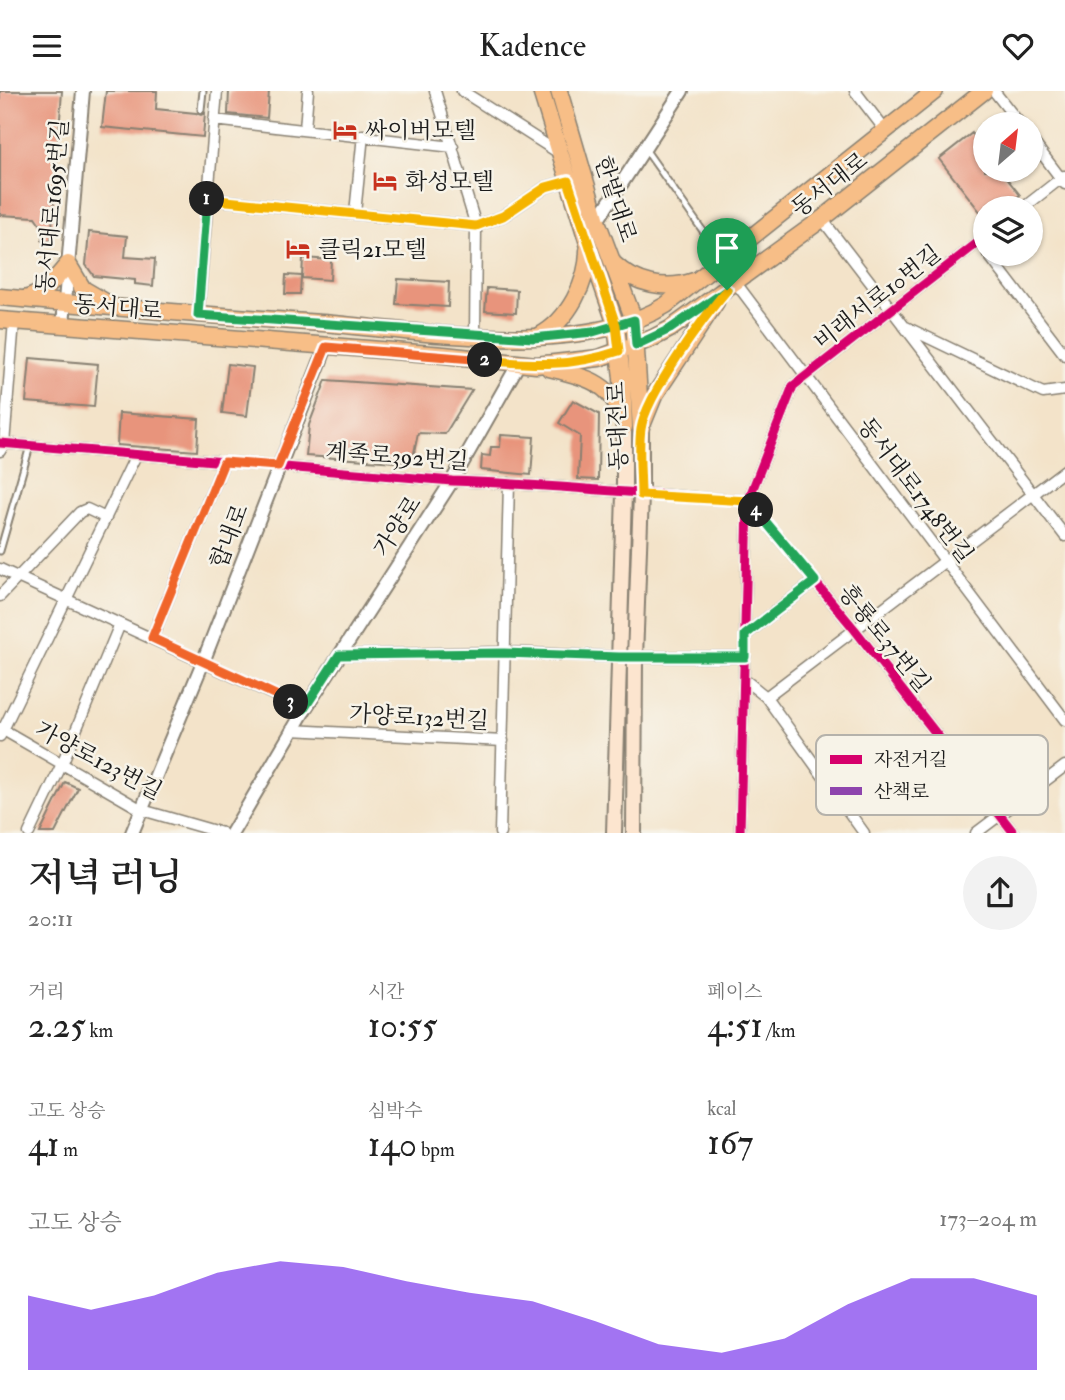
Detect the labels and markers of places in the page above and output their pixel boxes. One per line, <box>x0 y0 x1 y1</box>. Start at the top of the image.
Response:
hotel icon: 싸이버모텔 <box>331 116 359 144</box>
place label: 싸이버모텔 <box>365 116 476 145</box>
hotel icon: 화성모텔 <box>371 167 399 195</box>
place label: 화성모텔 <box>405 167 494 196</box>
pin: 1 <box>190 181 224 217</box>
pin <box>697 218 757 290</box>
hotel icon: 클릭21모텔 <box>284 235 312 263</box>
place label: 클릭21모텔 <box>318 235 427 264</box>
pin: 2 <box>468 343 503 377</box>
pin: 4 <box>738 493 774 527</box>
pin: 3 <box>274 685 308 719</box>

